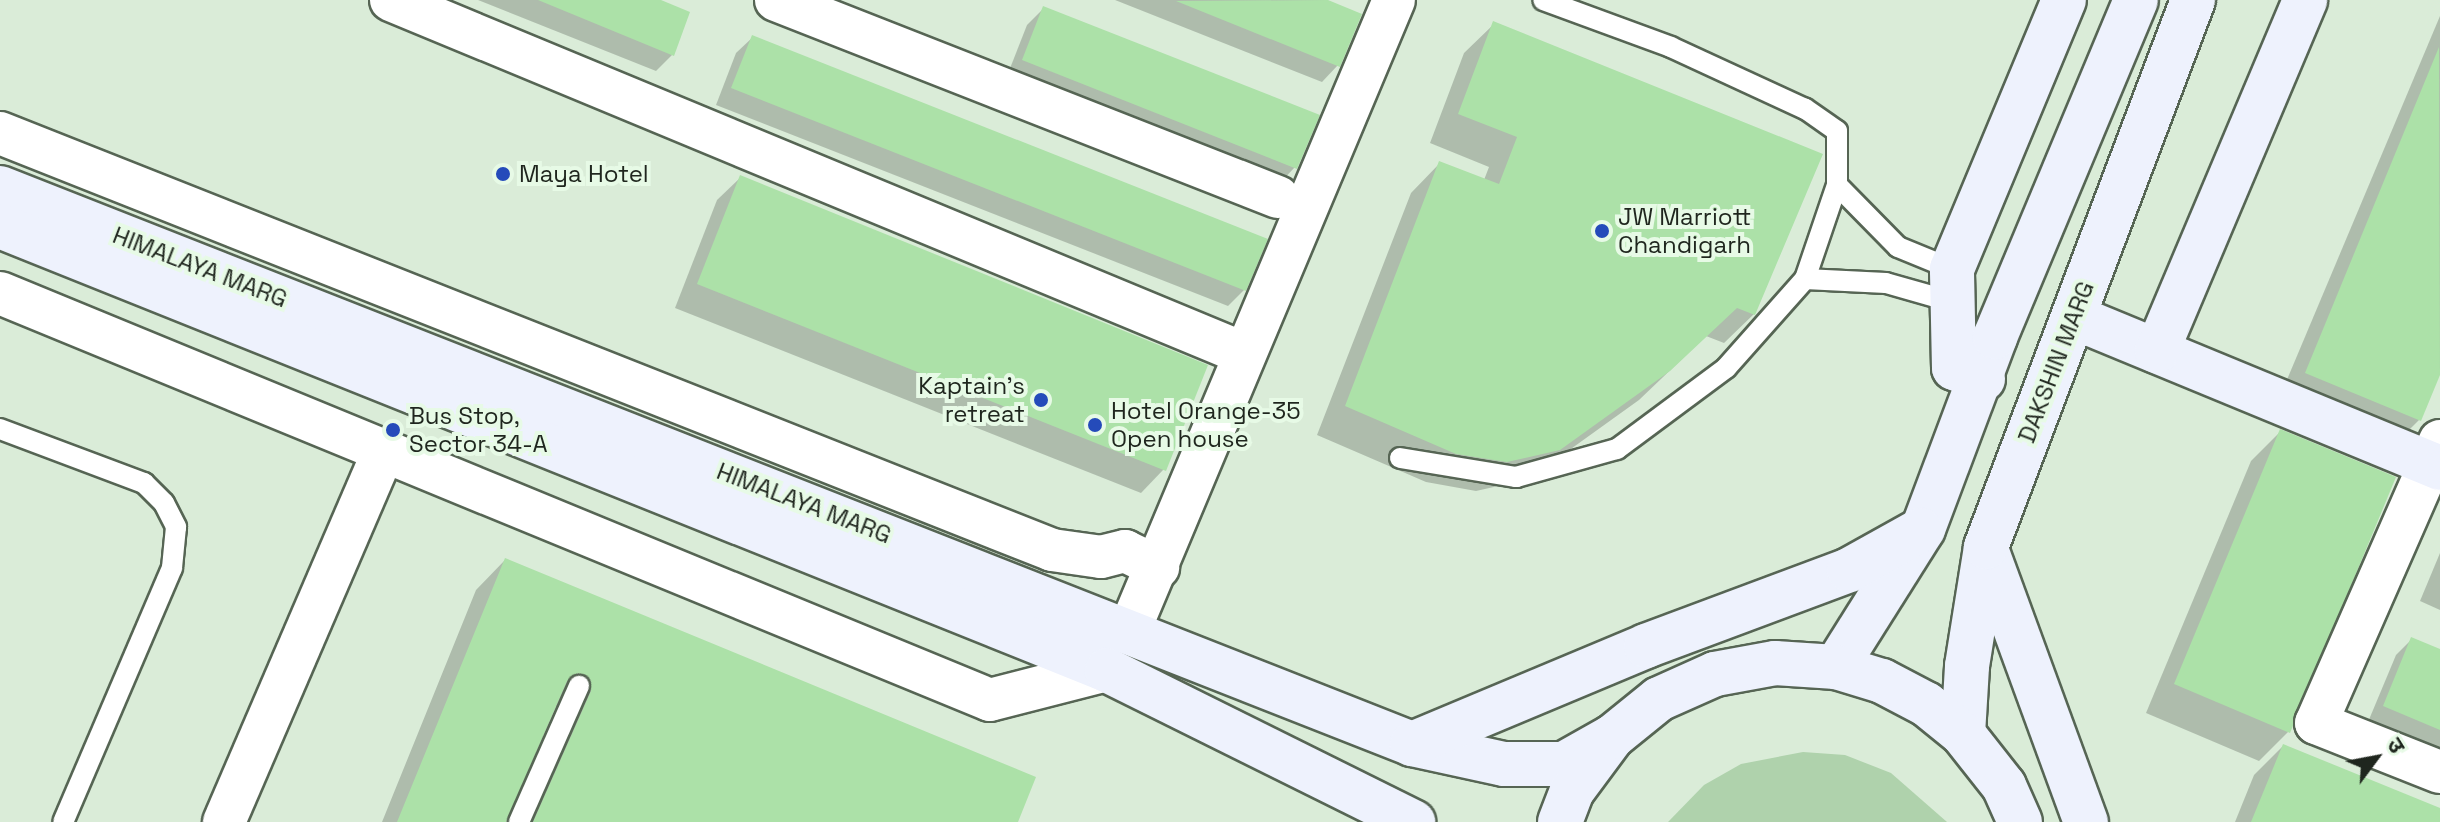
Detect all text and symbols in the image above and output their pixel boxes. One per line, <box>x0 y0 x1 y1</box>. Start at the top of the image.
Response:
place label: Maya Hotel <box>519 160 649 188</box>
marker: Maya Hotel <box>494 165 512 183</box>
place label: JW Marriott Chandigarh <box>1618 203 1752 259</box>
street label: HIMALAYA MARG <box>109 220 291 314</box>
marker: JW Marriott Chandigarh <box>1593 222 1611 240</box>
street label: DAKSHIN MARG <box>2012 277 2100 447</box>
place label: Kaptain's retreat <box>918 372 1025 428</box>
marker: Kaptain's retreat <box>1032 391 1050 409</box>
place label: Hotel Orange-35 Open house <box>1111 397 1301 453</box>
place label: Bus Stop, Sector 34-A <box>409 402 548 458</box>
marker: Hotel Orange-35 Open house <box>1086 416 1104 434</box>
marker: Bus Stop, Sector 34-A <box>384 421 402 439</box>
street label: HIMALAYA MARG <box>713 456 895 550</box>
north arrow <box>2336 718 2416 798</box>
text: उ <box>2381 732 2412 758</box>

